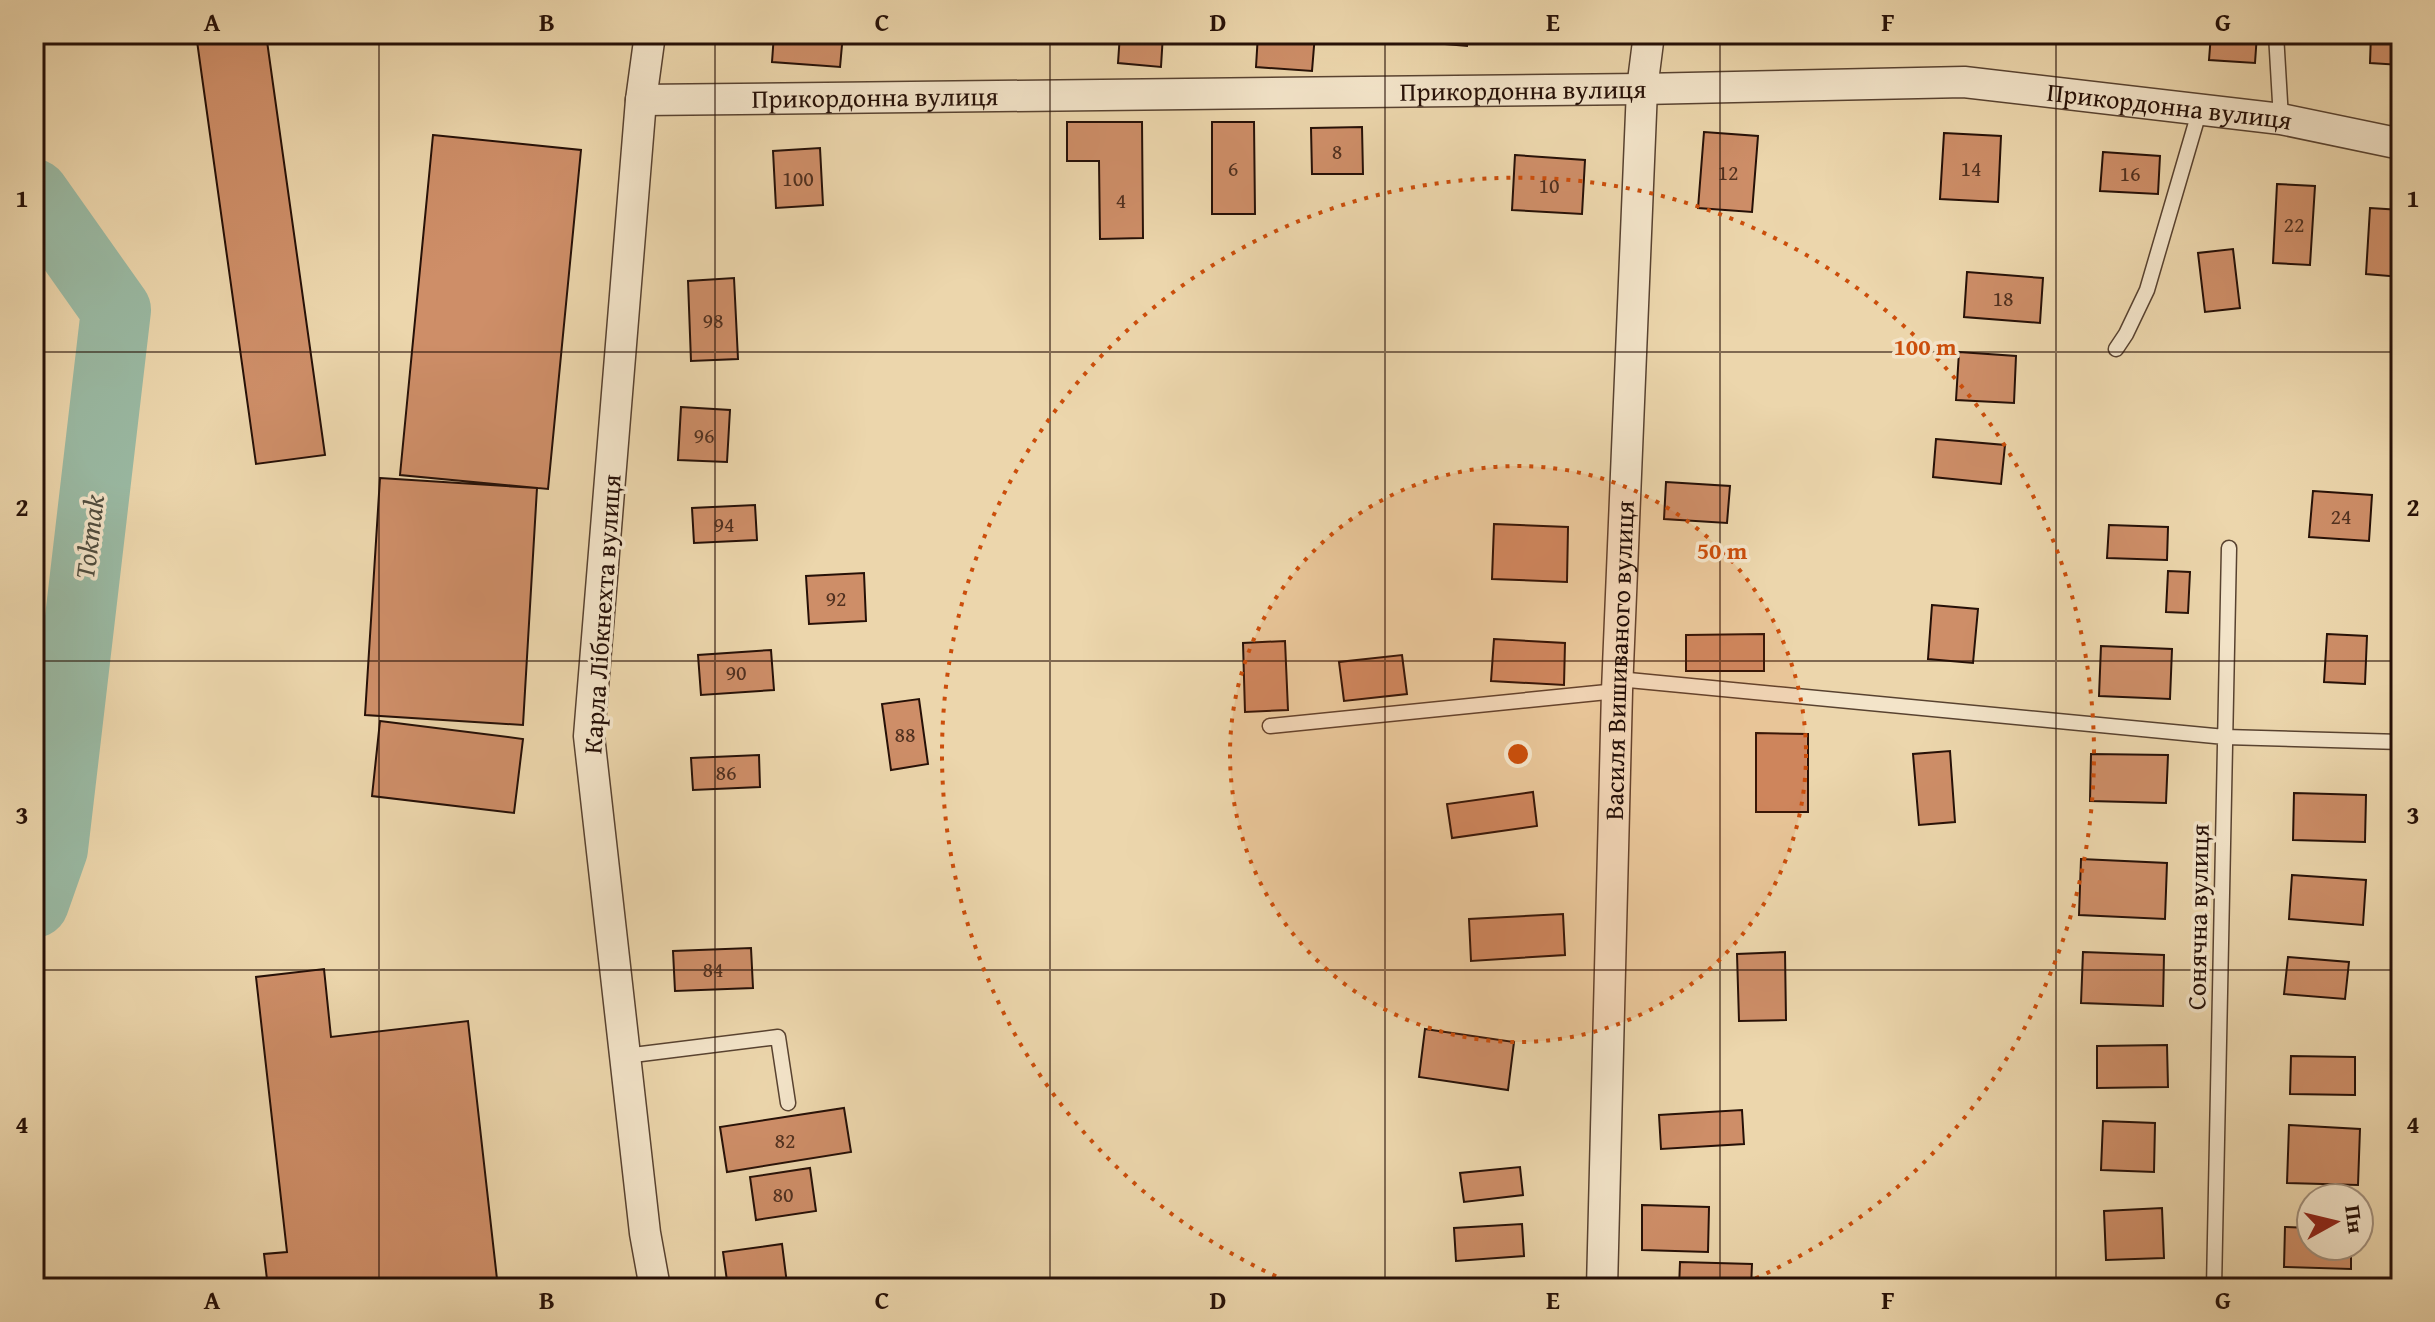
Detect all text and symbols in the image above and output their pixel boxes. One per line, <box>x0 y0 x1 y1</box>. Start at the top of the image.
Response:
text: A <box>204 2 221 41</box>
text: B <box>539 2 555 41</box>
text: C <box>875 2 889 41</box>
text: D <box>1210 2 1226 41</box>
text: E <box>1546 2 1560 41</box>
text: F <box>1881 2 1895 41</box>
text: G <box>2215 2 2231 41</box>
street label: Прикордонна вулиця <box>1399 69 1646 111</box>
street label: Прикордонна вулиця <box>2045 72 2296 140</box>
street label: Прикордонна вулиця <box>751 76 998 118</box>
house number: 8 <box>1332 135 1342 167</box>
house number: 6 <box>1228 152 1238 184</box>
house number: 14 <box>1960 152 1982 184</box>
house number: 12 <box>1717 156 1739 188</box>
house number: 16 <box>2119 157 2141 189</box>
house number: 100 <box>782 162 814 194</box>
house number: 10 <box>1538 169 1560 201</box>
text: 1 <box>15 178 29 217</box>
text: 1 <box>2406 178 2420 217</box>
house number: 4 <box>1116 184 1126 216</box>
house number: 22 <box>2283 208 2305 240</box>
house number: 18 <box>1992 282 2014 314</box>
house number: 98 <box>702 304 724 336</box>
text: 100 m <box>1893 329 1957 364</box>
house number: 96 <box>693 419 715 451</box>
street label: Карла Лібкнехта вулиця <box>572 473 631 755</box>
text: 2 <box>15 487 29 526</box>
text: 2 <box>2406 487 2420 526</box>
water label: Tokmak <box>63 492 114 582</box>
street label: Василя Вишиваного вулиця <box>1594 500 1644 821</box>
house number: 24 <box>2330 500 2352 532</box>
house number: 94 <box>713 508 735 540</box>
text: 50 m <box>1697 533 1748 568</box>
house number: 92 <box>825 582 847 614</box>
house number: 90 <box>725 656 747 688</box>
house number: 88 <box>894 718 916 750</box>
centre of rings <box>1504 740 1532 768</box>
house number: 86 <box>715 756 737 788</box>
text: 3 <box>15 795 29 834</box>
text: 3 <box>2406 795 2420 834</box>
street label: Сонячна вулиця <box>2176 823 2219 1011</box>
house number: 84 <box>702 953 724 985</box>
text: 4 <box>15 1104 29 1143</box>
text: 4 <box>2406 1104 2420 1143</box>
house number: 82 <box>774 1124 796 1156</box>
house number: 80 <box>772 1178 794 1210</box>
north arrow <box>2295 1182 2375 1262</box>
text: Пн <box>2337 1203 2373 1235</box>
text: A <box>204 1280 221 1319</box>
text: B <box>539 1280 555 1319</box>
text: C <box>875 1280 889 1319</box>
text: D <box>1210 1280 1226 1319</box>
text: E <box>1546 1280 1560 1319</box>
text: F <box>1881 1280 1895 1319</box>
text: G <box>2215 1280 2231 1319</box>

